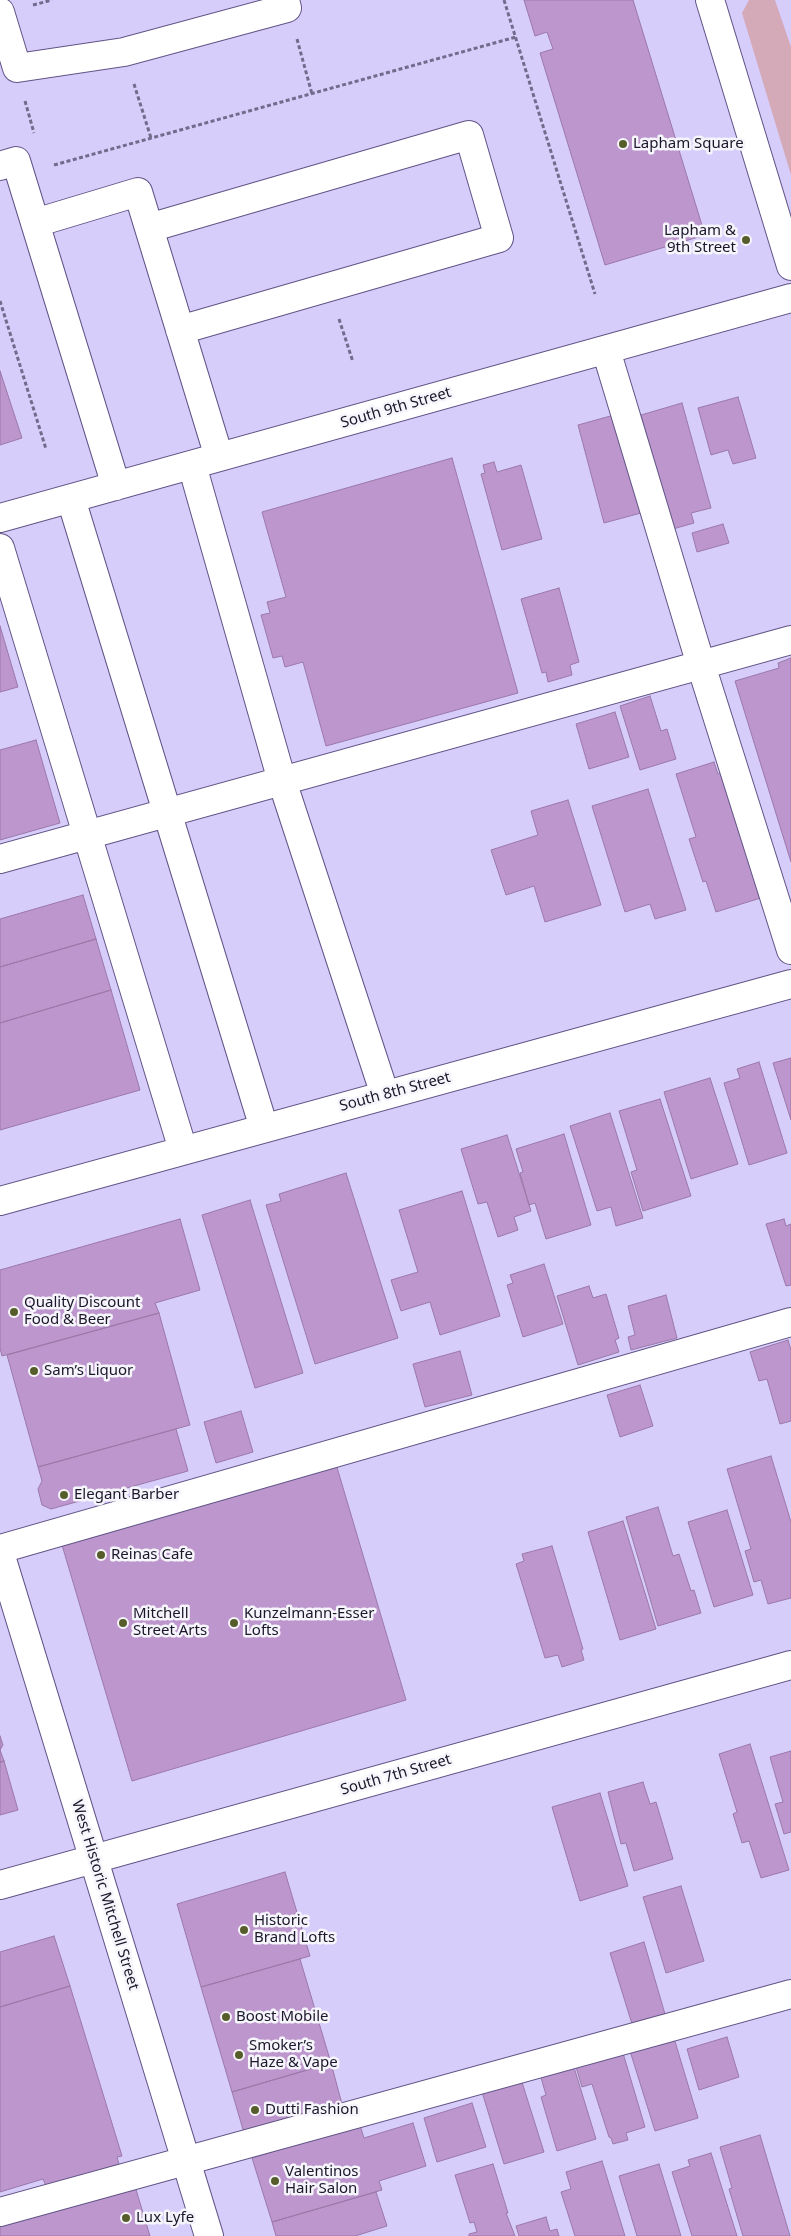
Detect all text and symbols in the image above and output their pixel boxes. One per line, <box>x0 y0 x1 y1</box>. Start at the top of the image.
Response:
place label: Lapham Square <box>633 135 744 153</box>
marker: Lapham Square <box>617 138 629 150</box>
place label: Lapham & 9th Street <box>664 222 736 257</box>
marker: Lapham & 9th Street <box>740 234 752 246</box>
street label: South 9th Street <box>339 384 453 432</box>
street label: South 8th Street <box>338 1069 452 1115</box>
place label: Quality Discount Food & Beer <box>24 1294 140 1329</box>
marker: Quality Discount Food & Beer <box>8 1306 20 1318</box>
place label: Sam’s Liquor <box>44 1362 133 1380</box>
marker: Sam’s Liquor <box>28 1365 40 1377</box>
place label: Elegant Barber <box>74 1486 179 1504</box>
marker: Elegant Barber <box>58 1489 70 1501</box>
place label: Reinas Cafe <box>111 1546 193 1564</box>
marker: Reinas Cafe <box>95 1549 107 1561</box>
place label: Mitchell Street Arts <box>133 1605 207 1640</box>
place label: Kunzelmann-Esser Lofts <box>244 1605 374 1640</box>
marker: Mitchell Street Arts <box>117 1617 129 1629</box>
marker: Kunzelmann-Esser Lofts <box>228 1617 240 1629</box>
street label: South 7th Street <box>339 1751 453 1799</box>
street label: West Historic Mitchell Street <box>67 1798 143 1992</box>
place label: Historic Brand Lofts <box>254 1912 335 1947</box>
marker: Historic Brand Lofts <box>238 1924 250 1936</box>
place label: Boost Mobile <box>236 2008 329 2026</box>
marker: Boost Mobile <box>220 2011 232 2023</box>
place label: Smoker’s Haze & Vape <box>249 2037 338 2072</box>
marker: Smoker’s Haze & Vape <box>233 2049 245 2061</box>
place label: Dutti Fashion <box>265 2101 359 2119</box>
marker: Dutti Fashion <box>249 2104 261 2116</box>
place label: Valentinos Hair Salon <box>285 2163 359 2198</box>
marker: Valentinos Hair Salon <box>269 2175 281 2187</box>
place label: Lux Lyfe <box>136 2209 194 2227</box>
marker: Lux Lyfe <box>120 2212 132 2224</box>

